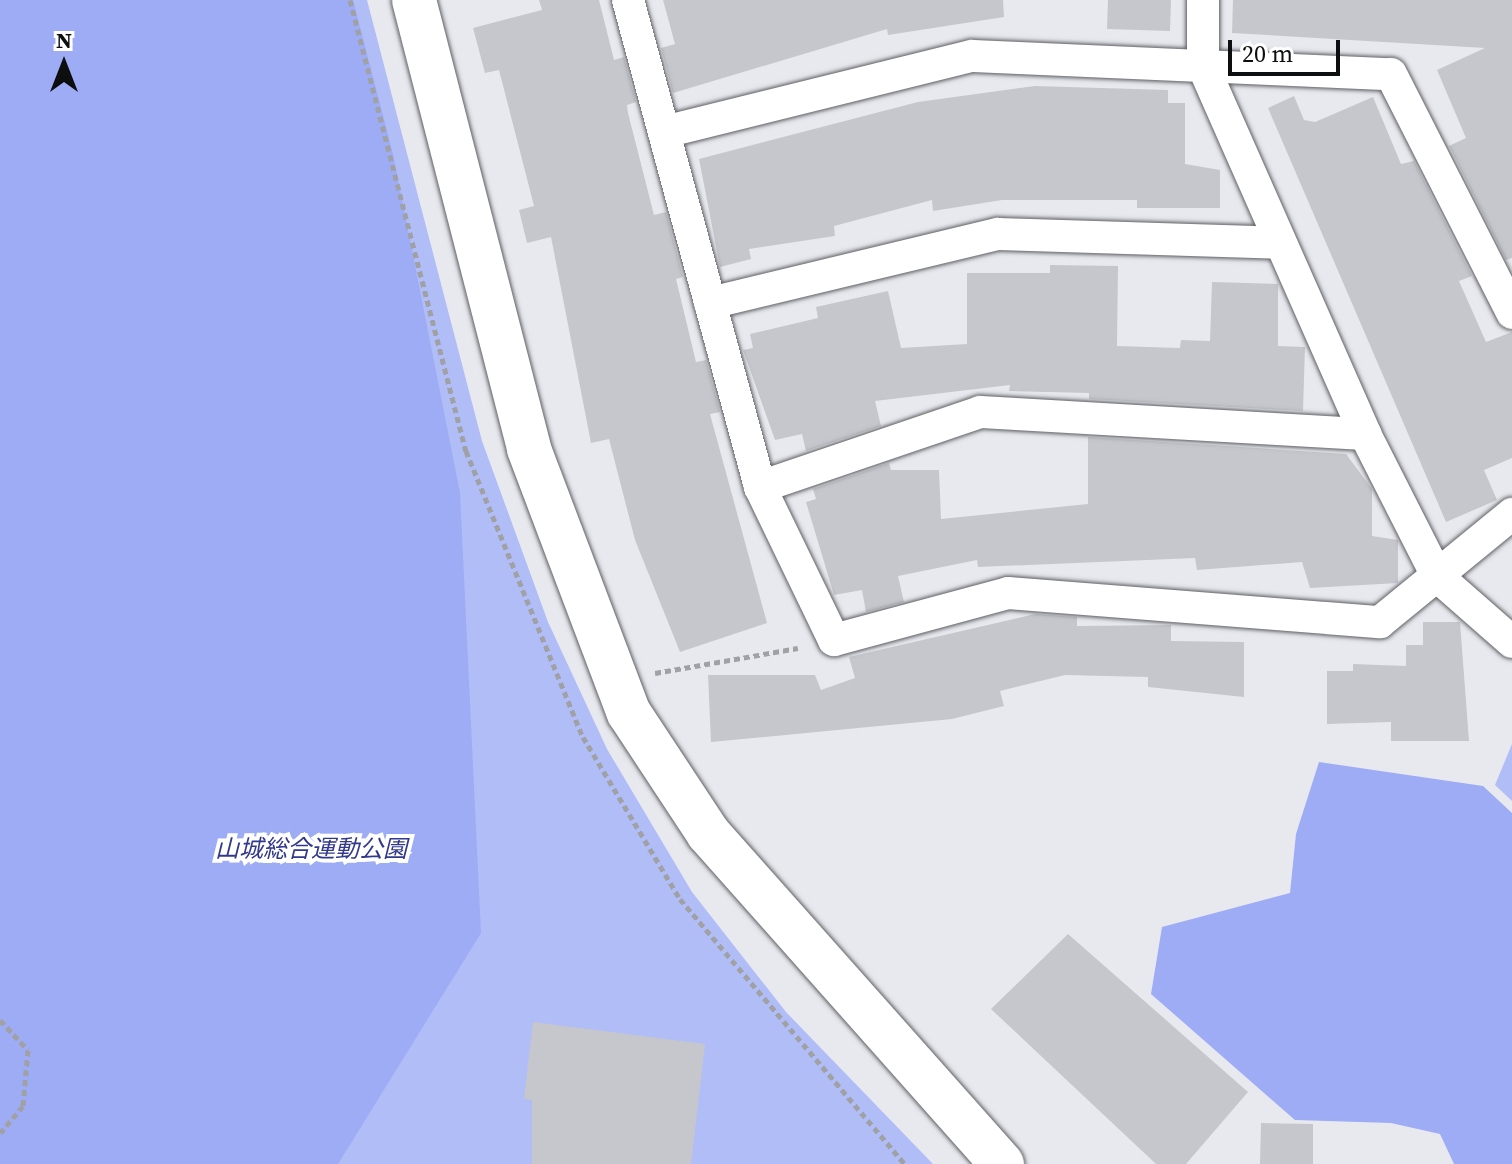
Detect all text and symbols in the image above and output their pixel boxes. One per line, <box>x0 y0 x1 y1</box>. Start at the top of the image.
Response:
north arrow <box>24 24 104 104</box>
scale bar <box>1232 24 1344 74</box>
text: N <box>56 25 72 55</box>
text: 20 m <box>1242 37 1293 70</box>
park label: 山城総合運動公園 <box>215 835 407 863</box>

